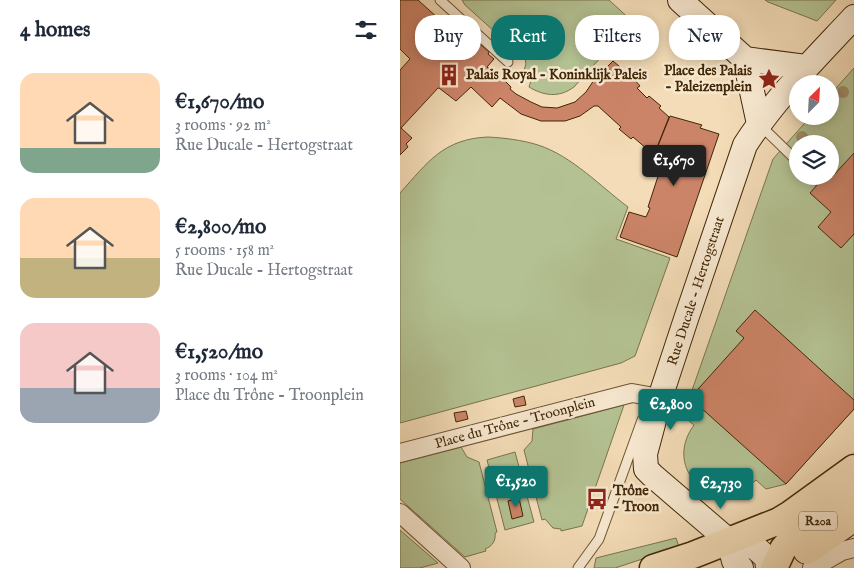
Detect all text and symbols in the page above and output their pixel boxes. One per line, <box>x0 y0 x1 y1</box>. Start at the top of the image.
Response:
chip: Buy <box>415 15 481 60</box>
chip: Rent <box>491 15 565 60</box>
chip: Filters <box>575 15 659 60</box>
chip: New <box>669 15 740 60</box>
icon: filters <box>352 16 380 44</box>
text: 4 homes <box>20 17 90 44</box>
building icon: Palais Royal - Koninklijk Paleis <box>436 62 462 88</box>
place label: Place des Palais - Paleizenplein <box>664 62 753 96</box>
place label: Palais Royal - Koninklijk Paleis <box>466 66 647 84</box>
place icon: Place des Palais - Paleizenplein <box>756 66 782 92</box>
north arrow <box>789 75 839 125</box>
map controls <box>789 75 839 185</box>
text: €1,670/mo <box>175 89 264 116</box>
icon: home <box>60 93 120 153</box>
text: 3 rooms · 92 m² <box>175 116 271 136</box>
button: layers <box>789 135 839 185</box>
text: Rue Ducale - Hertogstraat <box>175 136 353 156</box>
pin: €1,670 <box>633 144 715 187</box>
text: €1,670 <box>653 151 695 171</box>
text: €2,800/mo <box>175 214 266 241</box>
street label: Rue Ducale - Hertogstraat <box>663 214 729 368</box>
icon: home <box>60 218 120 278</box>
text: 5 rooms · 158 m² <box>175 241 274 261</box>
text: Rue Ducale - Hertogstraat <box>175 261 353 281</box>
text: €1,520/mo <box>175 339 263 366</box>
icon: home <box>60 343 120 403</box>
text: 3 rooms · 104 m² <box>175 366 278 386</box>
text: Place du Trône - Troonplein <box>175 386 364 406</box>
pin: €2,800 <box>630 388 712 431</box>
street label: Place du Trône - Troonplein <box>433 393 598 453</box>
text: €2,800 <box>649 395 693 415</box>
pin: €1,520 <box>475 466 557 508</box>
pin: €2,730 <box>680 468 762 510</box>
text: €1,520 <box>496 472 536 492</box>
text: €2,730 <box>700 474 742 494</box>
place label: Trône - Troon <box>612 482 660 516</box>
bus stop icon: Trône - Troon <box>584 486 610 512</box>
road number: R20a <box>799 512 837 530</box>

